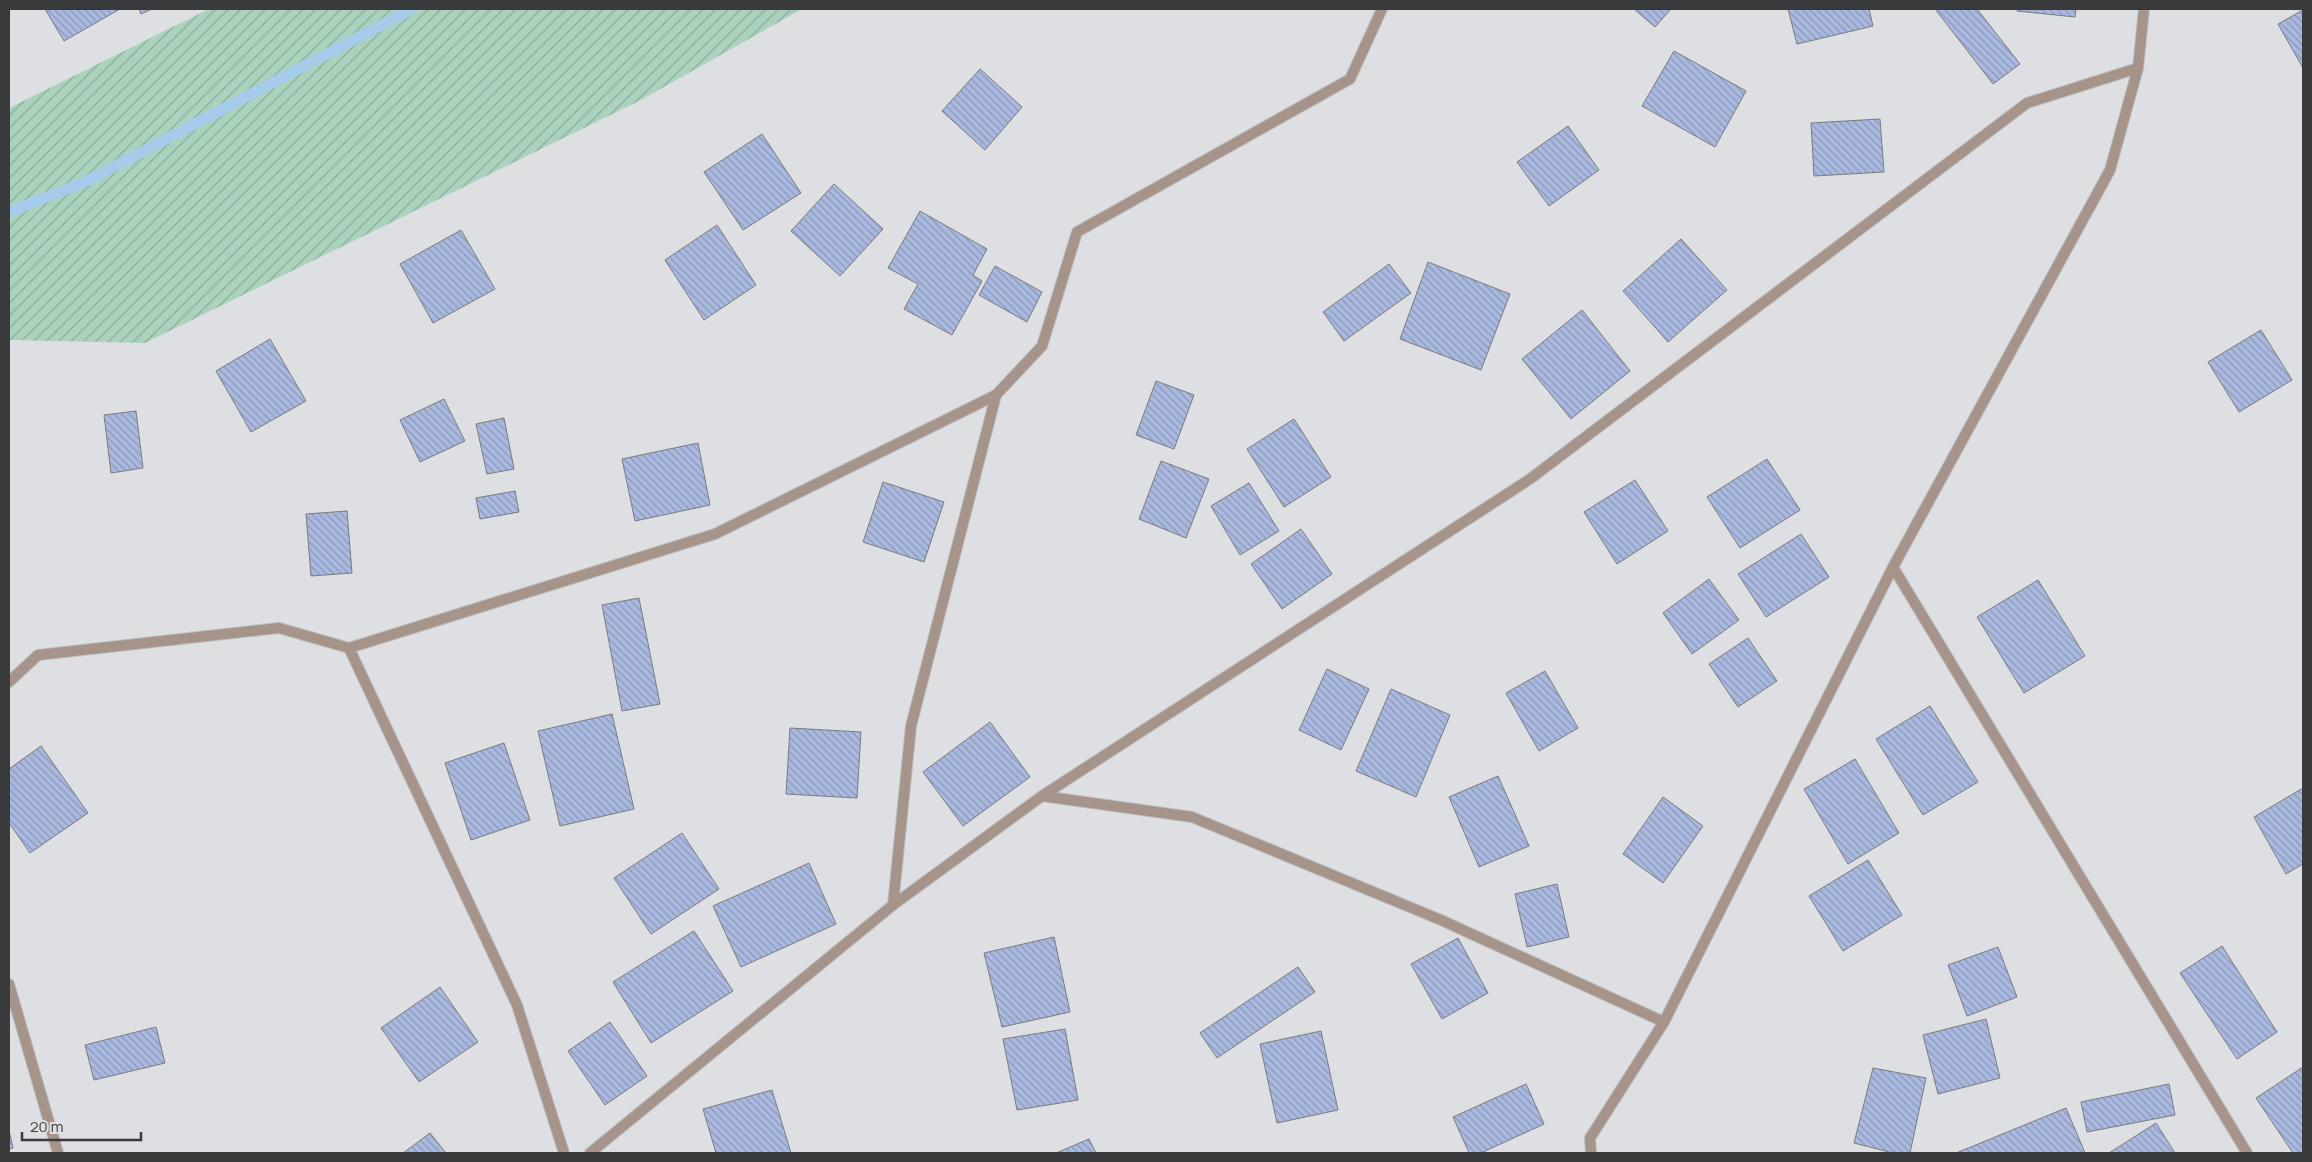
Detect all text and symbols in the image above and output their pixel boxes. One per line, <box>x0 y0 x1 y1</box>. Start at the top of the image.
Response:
scale bar <box>22 1110 141 1142</box>
text: 20 m <box>30 1116 63 1137</box>

